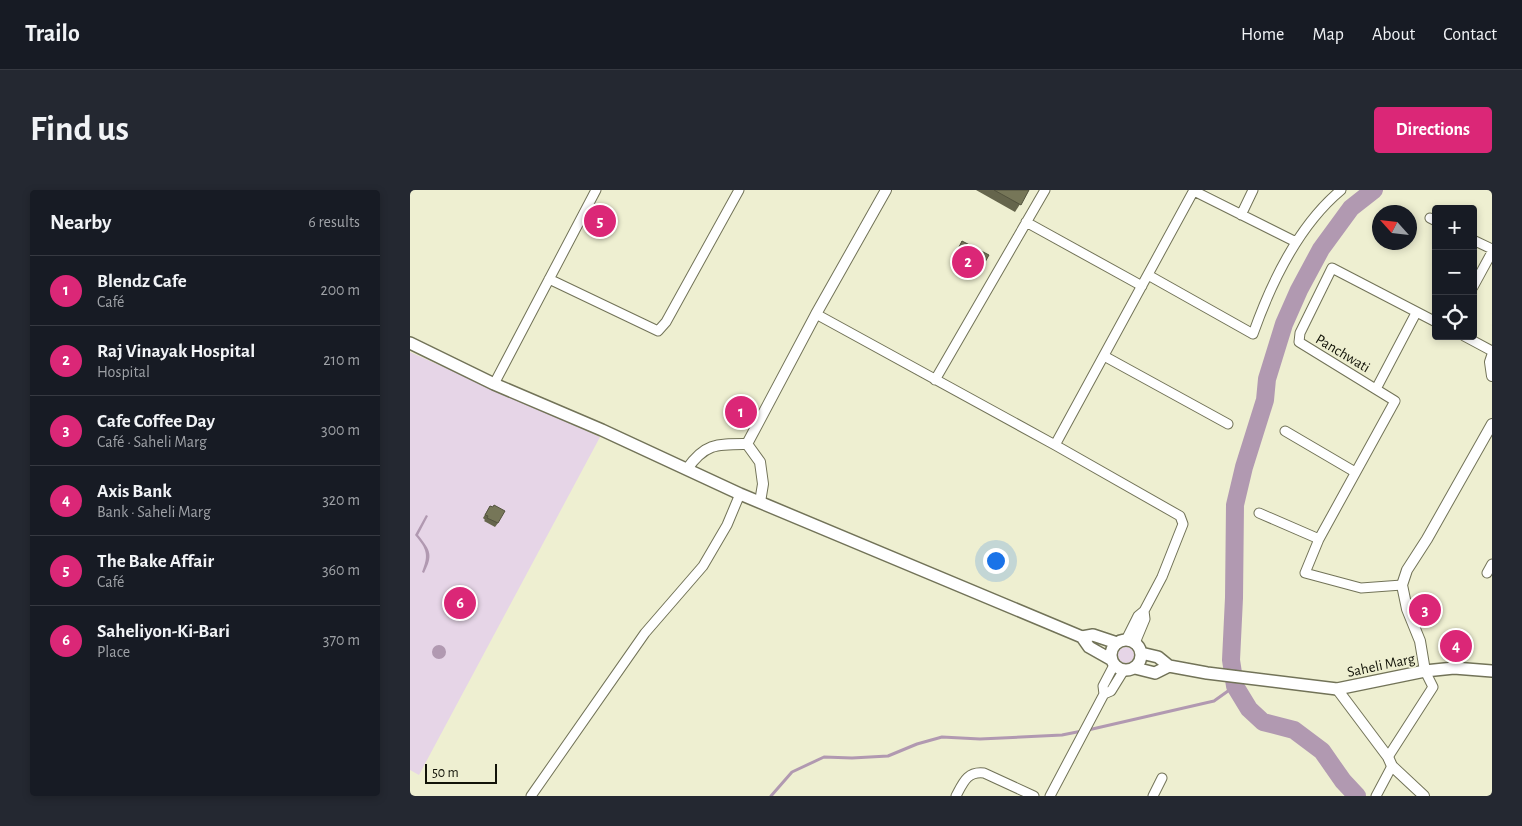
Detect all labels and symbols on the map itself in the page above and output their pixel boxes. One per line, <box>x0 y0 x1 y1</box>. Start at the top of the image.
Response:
pin: 5 <box>584 202 616 240</box>
north arrow <box>1372 205 1417 250</box>
pin: 2 <box>952 243 984 281</box>
street label: Panchwati <box>1313 331 1373 375</box>
pin: 1 <box>725 393 757 431</box>
your location <box>983 548 1009 574</box>
pin: 6 <box>444 584 476 622</box>
pin: 3 <box>1409 591 1441 629</box>
pin: 4 <box>1440 627 1472 665</box>
street label: Saheli Marg <box>1346 651 1417 680</box>
scale bar <box>425 761 498 784</box>

